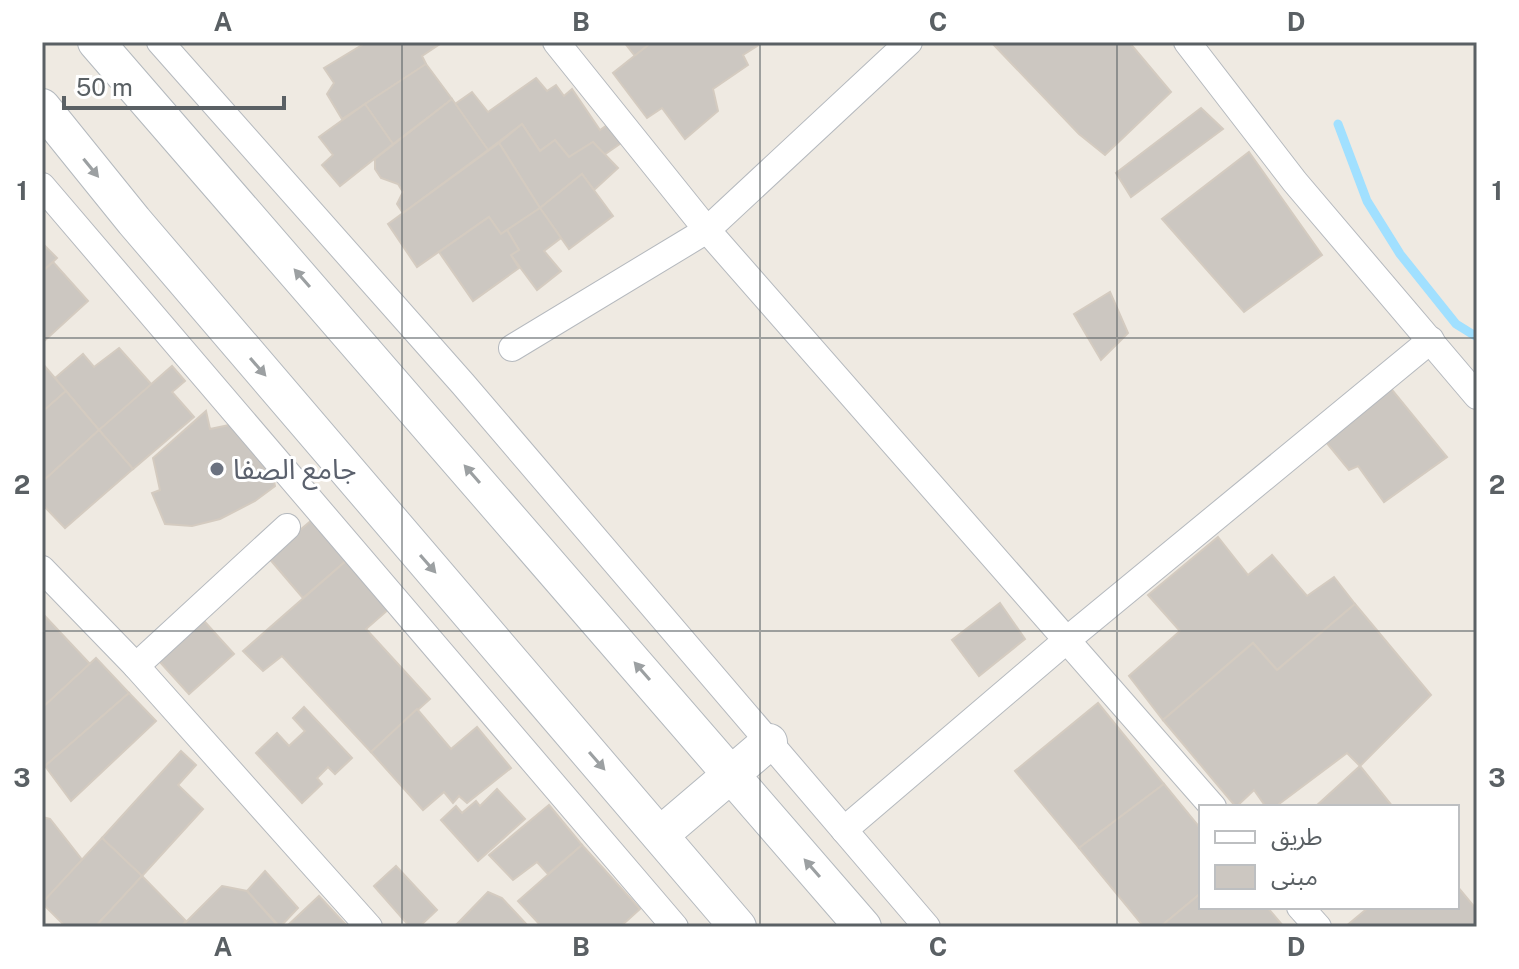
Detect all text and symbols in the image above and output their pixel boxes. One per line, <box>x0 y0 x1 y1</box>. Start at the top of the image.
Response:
text: A <box>214 6 233 37</box>
text: B <box>572 6 590 37</box>
text: C <box>929 6 947 37</box>
text: D <box>1287 6 1305 37</box>
scale bar <box>64 60 284 110</box>
text: 50 m <box>76 73 133 101</box>
one-way arrow <box>82 158 98 178</box>
text: 1 <box>16 175 28 206</box>
text: 1 <box>1491 175 1503 206</box>
one-way arrow <box>294 268 311 288</box>
one-way arrow <box>249 357 267 376</box>
place label: جامع الصفا <box>233 452 357 490</box>
marker: جامع الصفا <box>208 460 226 478</box>
one-way arrow <box>464 465 481 485</box>
text: 2 <box>14 469 30 500</box>
text: 2 <box>1489 469 1505 500</box>
one-way arrow <box>419 554 436 574</box>
one-way arrow <box>634 661 652 681</box>
one-way arrow <box>588 751 605 771</box>
text: 3 <box>13 762 31 793</box>
text: 3 <box>1488 762 1506 793</box>
legend <box>1199 805 1459 909</box>
text: طريق <box>1271 822 1323 852</box>
one-way arrow <box>804 858 821 878</box>
text: مبنى <box>1271 862 1318 890</box>
text: A <box>214 931 233 962</box>
text: B <box>572 931 590 962</box>
text: C <box>929 931 947 962</box>
text: D <box>1287 931 1305 962</box>

